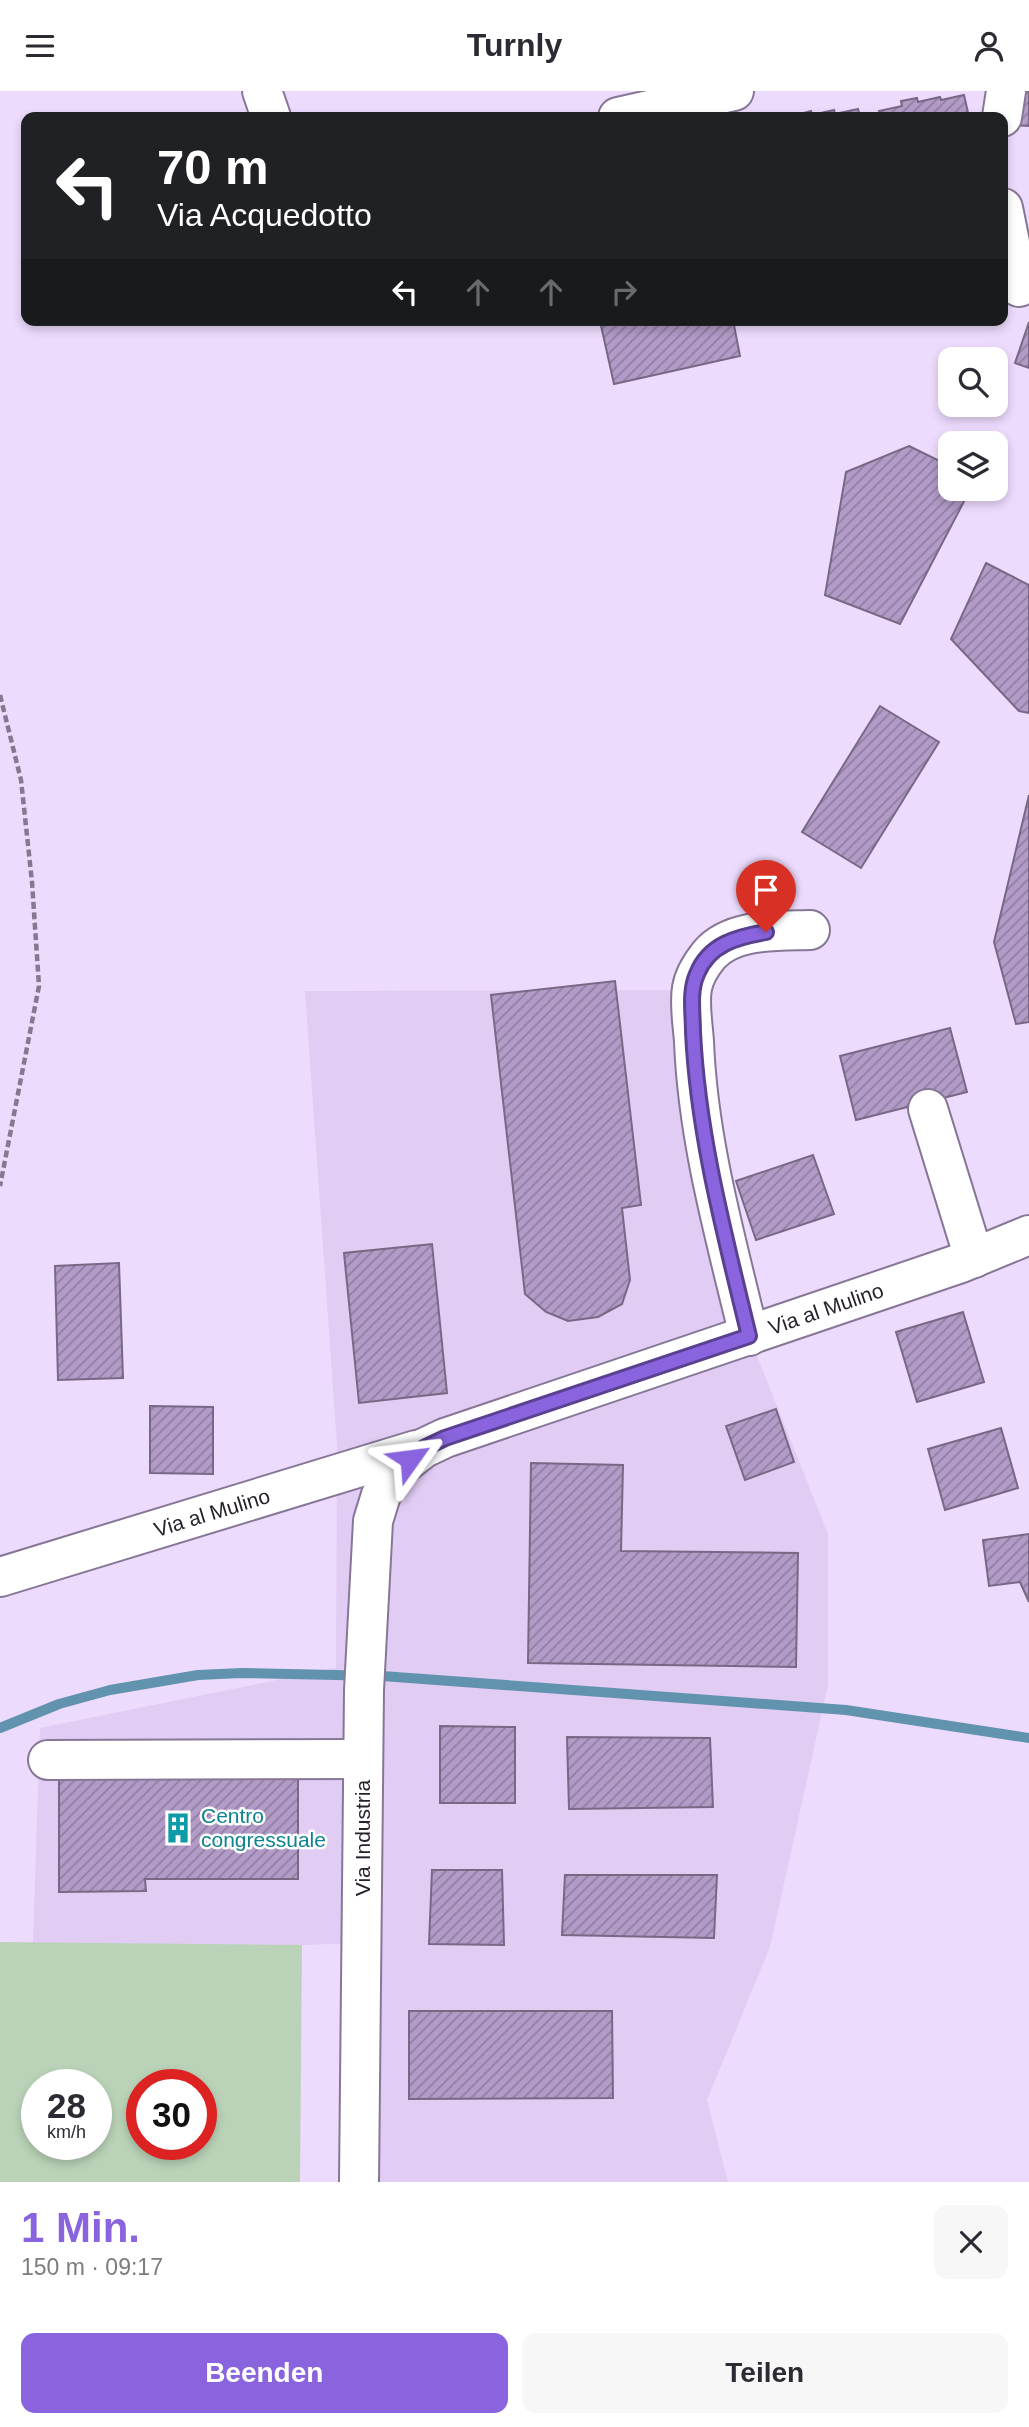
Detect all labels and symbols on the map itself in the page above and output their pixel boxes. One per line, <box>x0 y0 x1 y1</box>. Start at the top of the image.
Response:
pin <box>736 860 796 932</box>
street label: Via al Mulino <box>765 1278 886 1339</box>
position arrow <box>373 1422 447 1496</box>
street label: Via al Mulino <box>151 1484 273 1541</box>
street label: Via Industria <box>351 1780 374 1896</box>
place label: Centro congressuale <box>201 1804 326 1851</box>
building icon: Centro congressuale <box>161 1811 195 1845</box>
speed limit sign: 30 <box>126 2069 217 2160</box>

